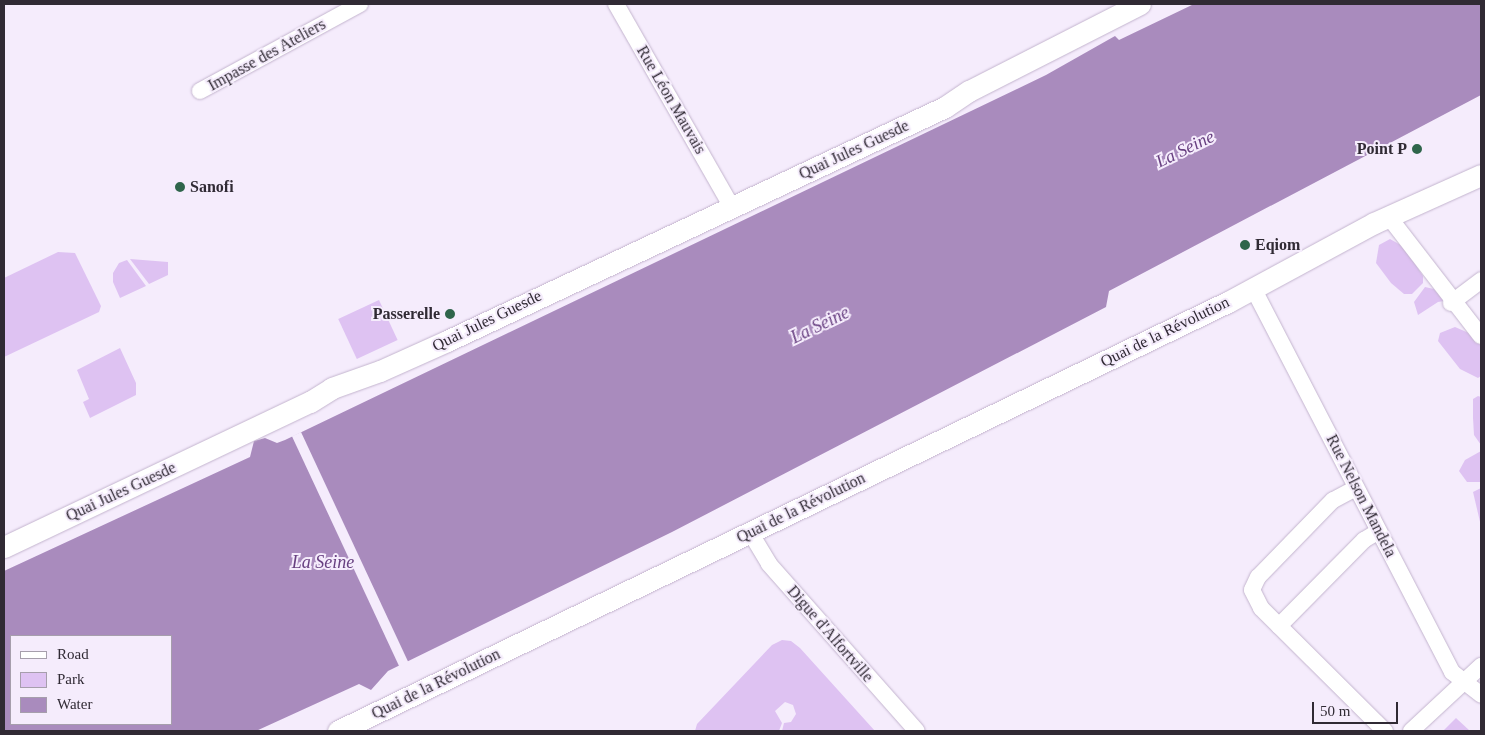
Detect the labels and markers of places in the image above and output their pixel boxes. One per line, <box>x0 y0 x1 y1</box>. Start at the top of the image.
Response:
place label: Point P <box>1357 139 1407 159</box>
marker: Point P <box>1411 143 1423 155</box>
place label: Sanofi <box>190 177 234 197</box>
marker: Sanofi <box>174 181 186 193</box>
place label: Eqiom <box>1255 235 1300 255</box>
marker: Eqiom <box>1239 239 1251 251</box>
place label: Passerelle <box>373 304 440 324</box>
marker: Passerelle <box>444 308 456 320</box>

